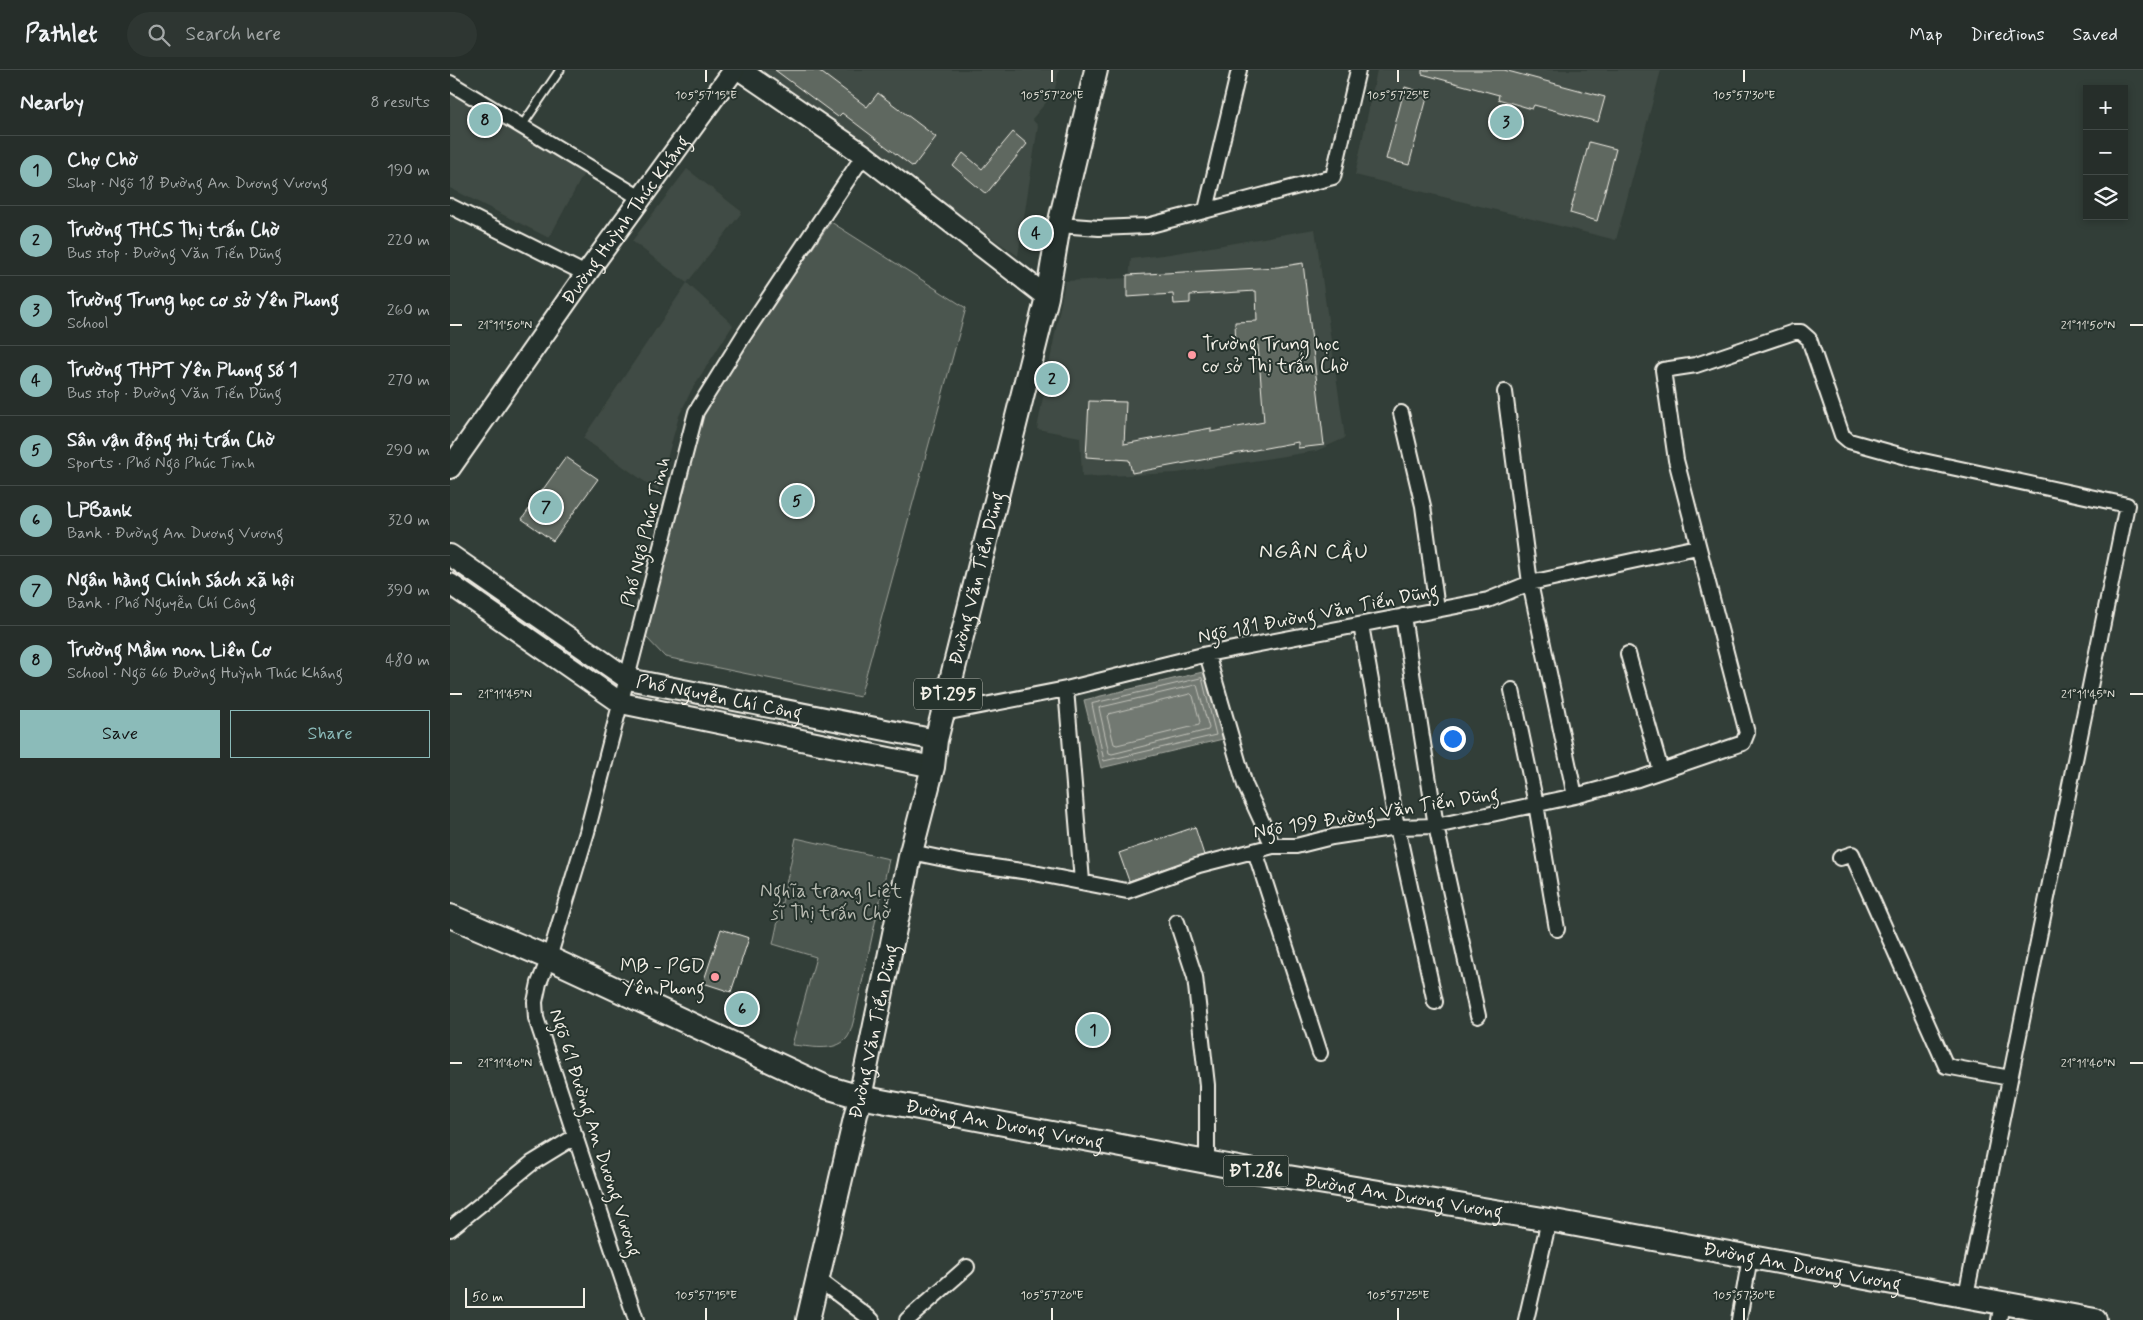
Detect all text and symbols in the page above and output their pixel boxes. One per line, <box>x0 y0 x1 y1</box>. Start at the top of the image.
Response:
search box <box>127 12 477 57</box>
text: Pathlet <box>25 19 97 50</box>
icon: search <box>145 21 173 49</box>
text: Search here <box>185 22 281 47</box>
text: Map <box>1910 23 1943 47</box>
text: Directions <box>1971 23 2045 47</box>
text: Saved <box>2073 23 2118 47</box>
map controls <box>2083 85 2128 220</box>
button: + <box>2083 85 2128 130</box>
text: 105°57'15"E <box>675 88 737 104</box>
text: 105°57'20"E <box>1021 88 1083 104</box>
text: 105°57'25"E <box>1367 88 1429 104</box>
text: 105°57'30"E <box>1713 88 1775 104</box>
text: Nearby <box>20 89 84 117</box>
text: 8 results <box>370 92 430 113</box>
pin: 8 <box>469 101 501 139</box>
pin: 3 <box>1490 103 1522 141</box>
street label: Đường Huỳnh Thúc Kháng <box>556 130 698 309</box>
button: − <box>2083 130 2128 175</box>
text: Chợ Chờ <box>67 148 138 173</box>
text: 1 <box>32 160 40 181</box>
text: 190 m <box>387 160 430 181</box>
text: Shop · Ngõ 18 Đường An Dương Vương <box>67 173 328 194</box>
button: layers <box>2083 175 2128 220</box>
pin: 4 <box>1020 214 1052 252</box>
text: Trường THCS Thị trấn Chờ <box>67 218 280 243</box>
text: 2 <box>32 230 40 251</box>
text: 220 m <box>387 230 430 251</box>
text: Bus stop · Đường Văn Tiến Dũng <box>67 243 282 264</box>
text: Trường Trung học cơ sở Yên Phong <box>67 288 339 313</box>
text: 3 <box>32 300 40 321</box>
text: 260 m <box>387 300 430 321</box>
text: School <box>67 313 108 334</box>
text: 21°11'50"N <box>478 318 532 334</box>
text: 21°11'50"N <box>2061 318 2115 334</box>
place label: Trường Trung học cơ sở Thị trấn Chờ <box>1202 332 1349 379</box>
marker: Trường Trung học cơ sở Thị trấn Chờ <box>1186 349 1198 361</box>
text: Trường THPT Yên Phong số 1 <box>67 358 298 383</box>
pin: 2 <box>1036 360 1068 398</box>
text: 4 <box>31 370 41 391</box>
text: 270 m <box>387 370 430 391</box>
text: Bus stop · Đường Văn Tiến Dũng <box>67 383 282 404</box>
text: Sân vận động thị trấn Chờ <box>67 428 275 453</box>
text: 5 <box>31 440 41 461</box>
text: 290 m <box>386 440 430 461</box>
text: Sports · Phố Ngô Phúc Tinh <box>67 453 255 474</box>
street label: Phố Ngô Phúc Tinh <box>615 454 680 610</box>
pin: 5 <box>781 482 813 520</box>
pin: 7 <box>530 488 562 526</box>
street label: Đường Văn Tiến Dũng <box>943 489 1013 667</box>
text: LPBank <box>67 498 132 523</box>
text: 6 <box>32 510 40 531</box>
text: 320 m <box>388 510 430 531</box>
text: Bank · Đường An Dương Vương <box>67 523 284 544</box>
district label: NGÂN CẦU <box>1259 538 1369 566</box>
text: Ngân hàng Chính sách xã hội <box>67 568 294 593</box>
street label: Ngõ 181 Đường Văn Tiến Dũng <box>1196 578 1441 653</box>
text: 7 <box>31 580 41 601</box>
text: 390 m <box>387 580 430 601</box>
text: Bank · Phố Nguyễn Chí Công <box>67 593 256 614</box>
text: Trường Mầm non Liên Cơ <box>67 638 272 663</box>
text: 8 <box>31 650 41 671</box>
text: 480 m <box>385 650 430 671</box>
text: School · Ngõ 66 Đường Huỳnh Thúc Kháng <box>67 663 343 684</box>
street label: Phố Nguyễn Chí Công <box>634 668 804 729</box>
road number: ĐT.295 <box>914 678 982 710</box>
text: 21°11'45"N <box>478 687 532 703</box>
text: 21°11'45"N <box>2061 687 2115 703</box>
button: Save <box>20 710 220 758</box>
button: Share <box>230 710 430 758</box>
your location <box>1440 726 1466 752</box>
street label: Ngõ 199 Đường Văn Tiến Dũng <box>1251 781 1501 848</box>
park label: Nghĩa trang Liệt sĩ Thị trấn Chờ <box>760 879 902 926</box>
street label: Đường Văn Tiến Dũng <box>843 942 907 1121</box>
place label: MB - PGD Yên Phong <box>620 954 705 1004</box>
marker: MB - PGD Yên Phong <box>709 971 721 983</box>
pin: 6 <box>726 990 758 1028</box>
street label: Ngõ 61 Đường An Dương Vương <box>540 1006 647 1261</box>
pin: 1 <box>1077 1011 1109 1049</box>
text: 21°11'40"N <box>478 1056 532 1072</box>
text: 21°11'40"N <box>2061 1056 2115 1072</box>
street label: Đường An Dương Vương <box>904 1093 1106 1158</box>
road number: ĐT.286 <box>1224 1156 1288 1186</box>
street label: Đường An Dương Vương <box>1302 1167 1505 1228</box>
street label: Đường An Dương Vương <box>1701 1236 1903 1300</box>
scale bar <box>465 1285 585 1308</box>
text: 50 m <box>472 1288 503 1306</box>
text: 105°57'15"E <box>675 1288 737 1304</box>
text: 105°57'20"E <box>1021 1288 1083 1304</box>
text: 105°57'25"E <box>1367 1288 1429 1304</box>
text: 105°57'30"E <box>1713 1288 1775 1304</box>

